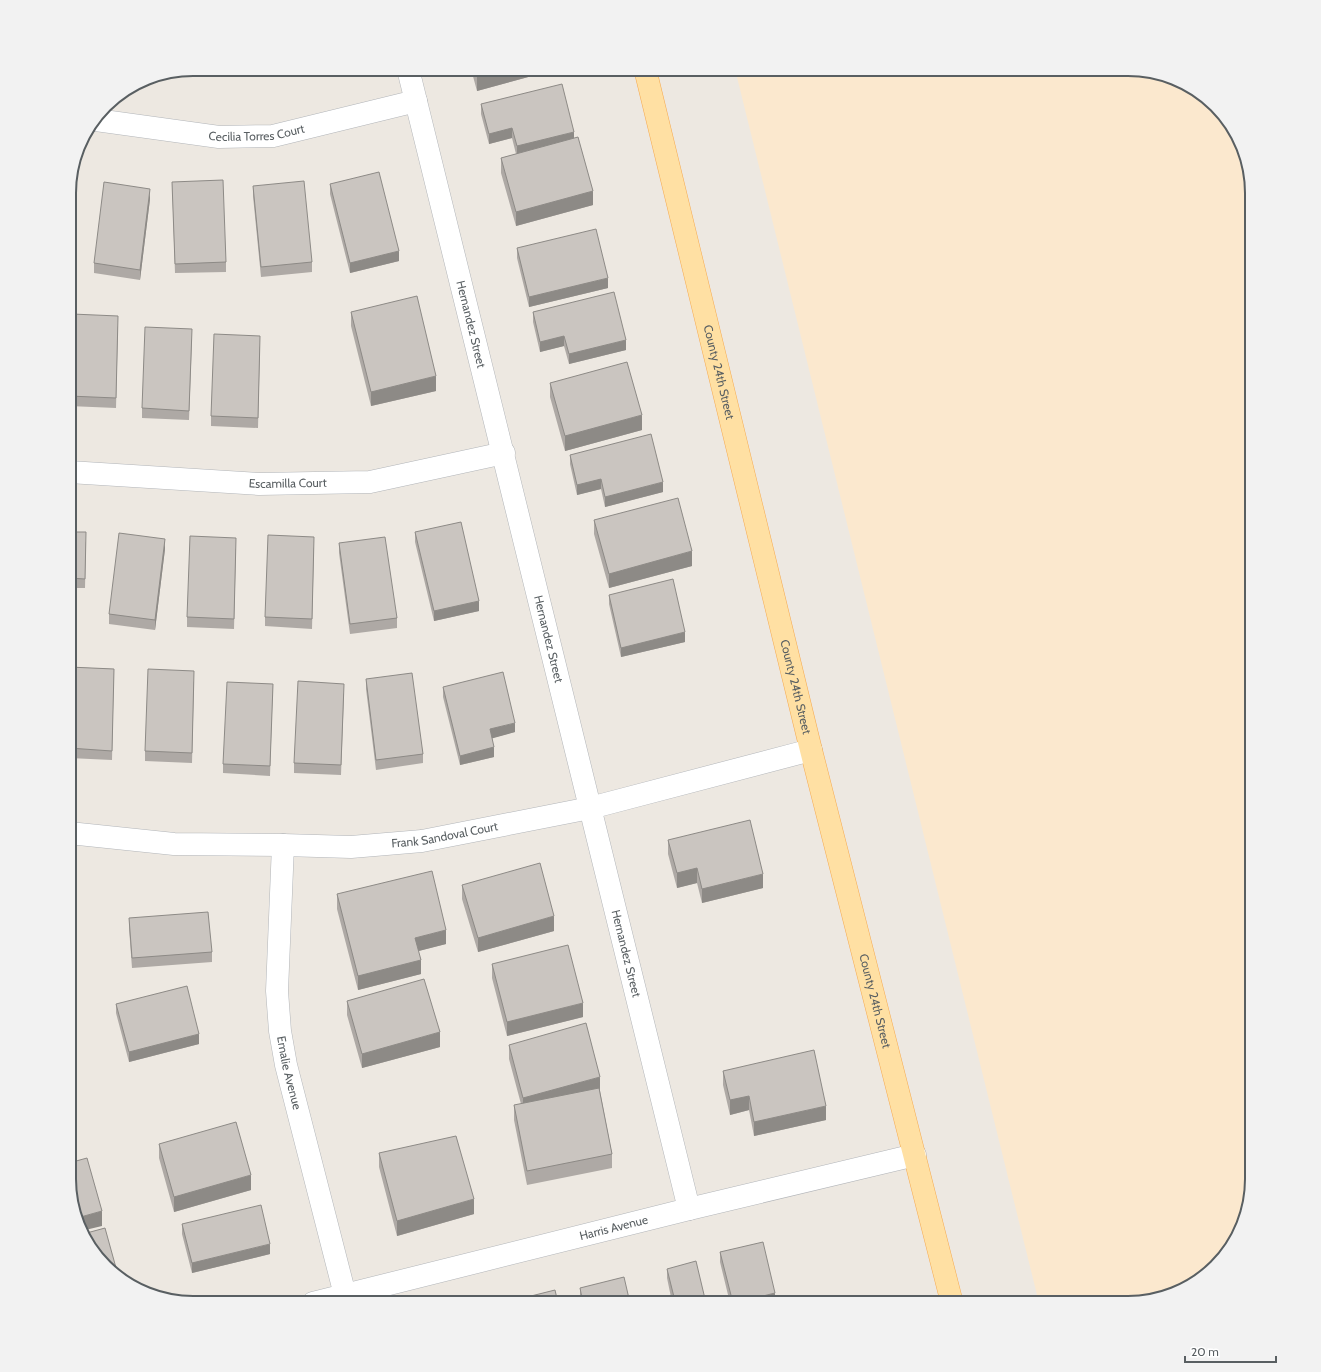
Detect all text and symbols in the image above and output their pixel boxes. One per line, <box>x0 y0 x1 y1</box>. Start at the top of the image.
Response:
street label: Cecilia Torres Court <box>208 121 306 144</box>
street label: Hernandez Street <box>453 279 489 369</box>
street label: County 24th Street <box>701 323 738 421</box>
street label: Escamilla Court <box>248 475 327 491</box>
street label: Hernandez Street <box>531 594 567 684</box>
street label: County 24th Street <box>777 638 815 736</box>
street label: Frank Sandoval Court <box>391 818 499 851</box>
street label: Hernandez Street <box>609 908 645 999</box>
street label: County 24th Street <box>856 952 895 1050</box>
street label: Emalie Avenue <box>274 1035 305 1111</box>
street label: Harris Avenue <box>578 1212 649 1243</box>
scale bar <box>1185 1338 1276 1364</box>
text: 20 m <box>1191 1344 1219 1359</box>

